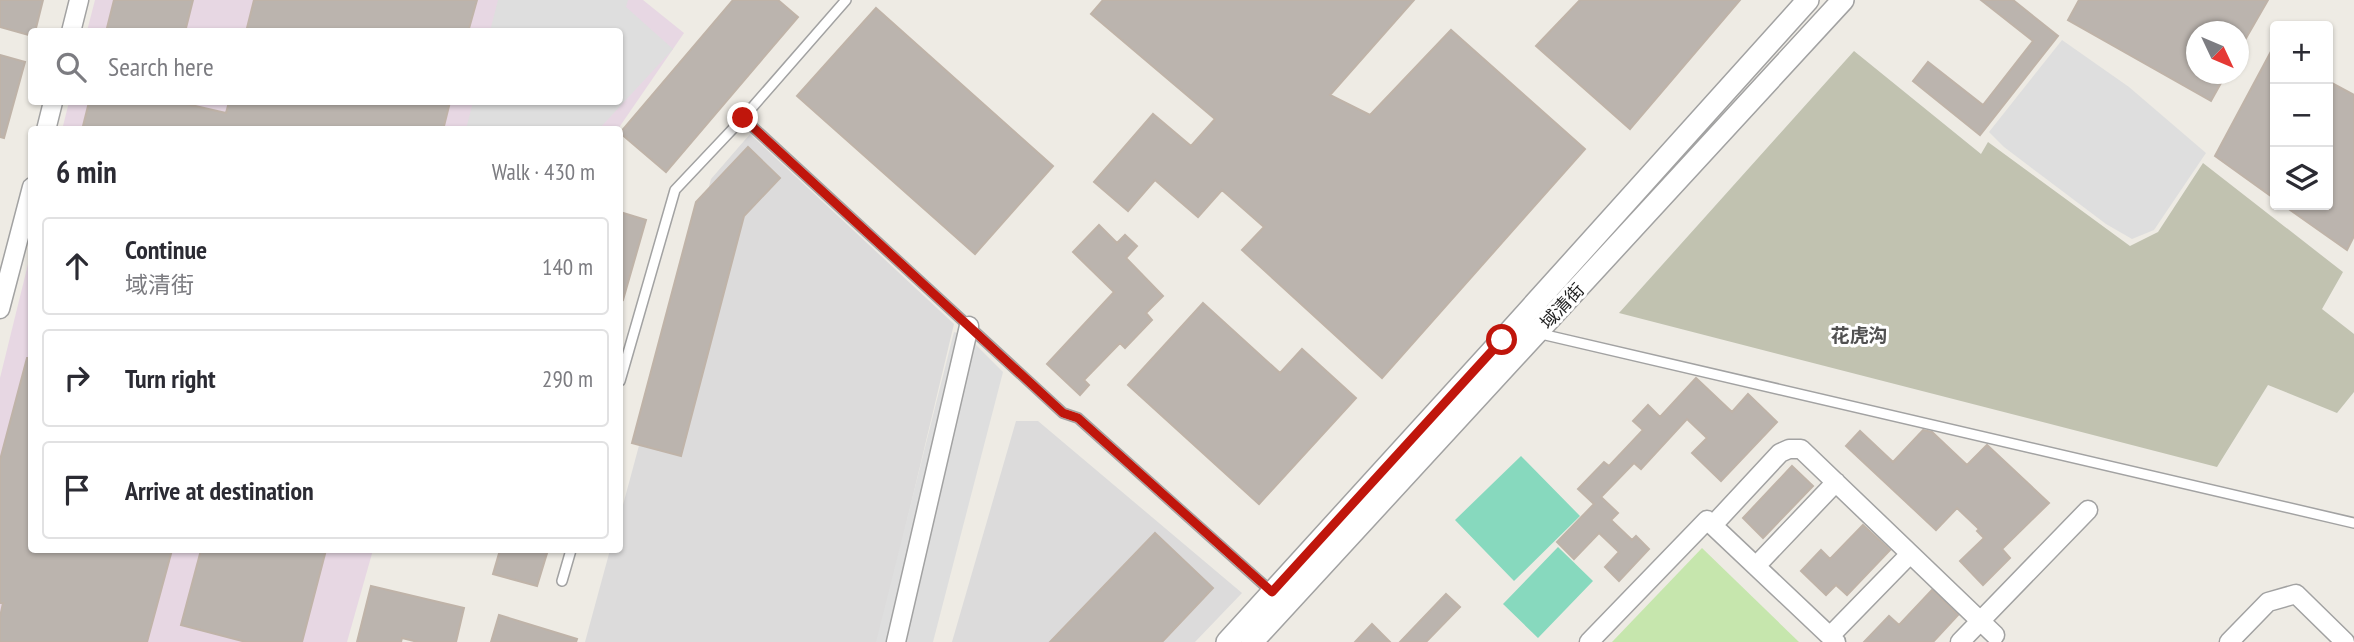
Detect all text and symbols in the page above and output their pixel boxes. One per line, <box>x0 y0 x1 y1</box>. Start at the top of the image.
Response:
north arrow <box>2186 21 2249 84</box>
map controls <box>2270 21 2333 210</box>
button: + <box>2270 21 2333 84</box>
search box <box>28 28 623 105</box>
icon: search <box>52 48 90 86</box>
text: Search here <box>108 50 214 83</box>
button: − <box>2270 84 2333 147</box>
route end <box>727 102 758 133</box>
button: layers <box>2270 147 2333 210</box>
text: 6 min <box>56 152 117 191</box>
text: Walk · 430 m <box>492 157 595 186</box>
text: Continue <box>125 233 207 266</box>
icon: ahead <box>58 247 96 285</box>
text: 140 m <box>542 252 593 281</box>
text: 域清街 <box>125 270 194 299</box>
street label: 域清街 <box>1535 278 1589 334</box>
district label: 花虎沟 <box>1830 323 1888 347</box>
route start <box>1486 324 1517 355</box>
icon: right <box>58 359 96 397</box>
text: Turn right <box>125 362 216 395</box>
text: 290 m <box>542 364 593 393</box>
icon: arrive <box>58 471 96 509</box>
text: Arrive at destination <box>125 474 314 507</box>

